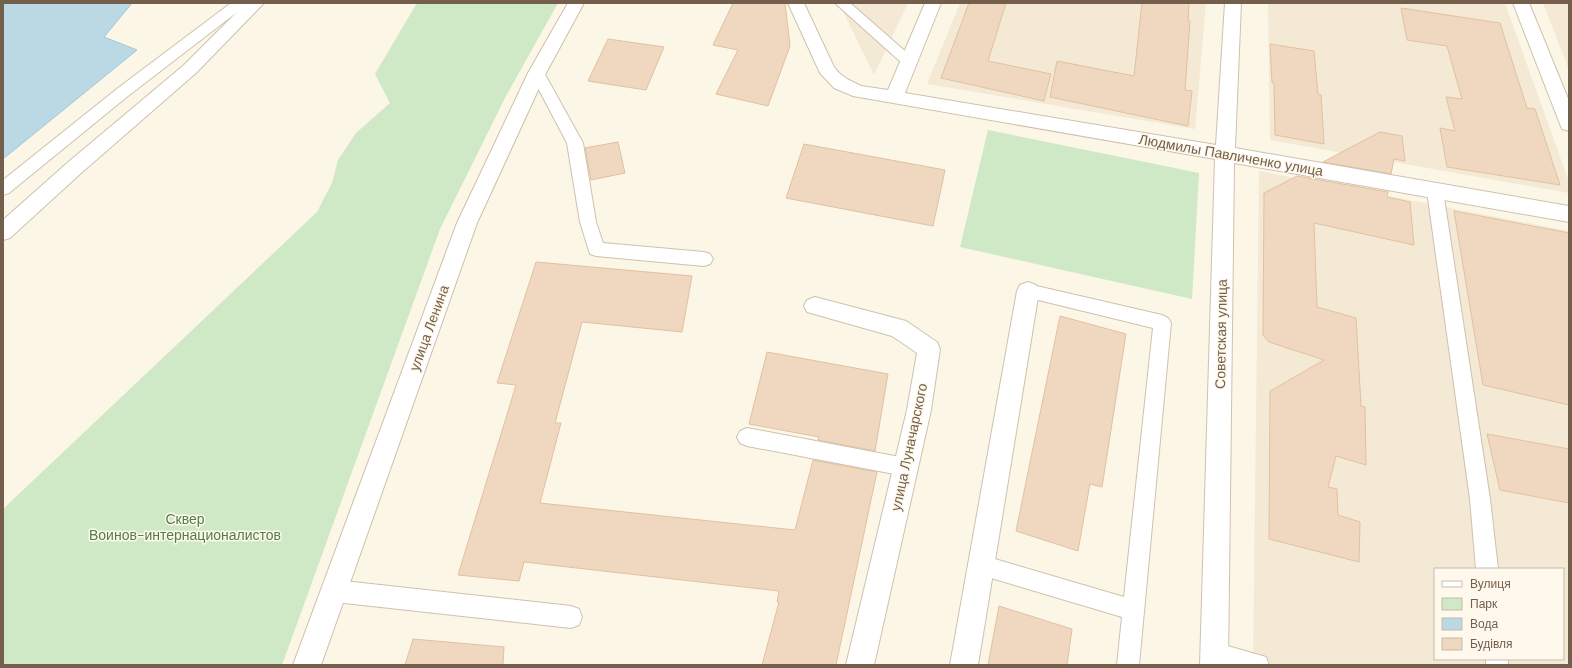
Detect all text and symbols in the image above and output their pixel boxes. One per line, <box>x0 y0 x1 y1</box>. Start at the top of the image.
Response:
street label: Людмилы Павличенко улица <box>1137 130 1325 180</box>
street label: Советская улица <box>1211 279 1231 389</box>
street label: улица Ленина <box>405 282 453 373</box>
street label: улица Луначарского <box>887 381 931 513</box>
park label: Сквер Воинов-интернационалистов <box>89 510 281 544</box>
legend <box>1434 568 1564 660</box>
text: Вулиця <box>1470 576 1511 592</box>
text: Парк <box>1470 596 1498 612</box>
text: Вода <box>1470 616 1498 632</box>
text: Будівля <box>1470 636 1512 652</box>

